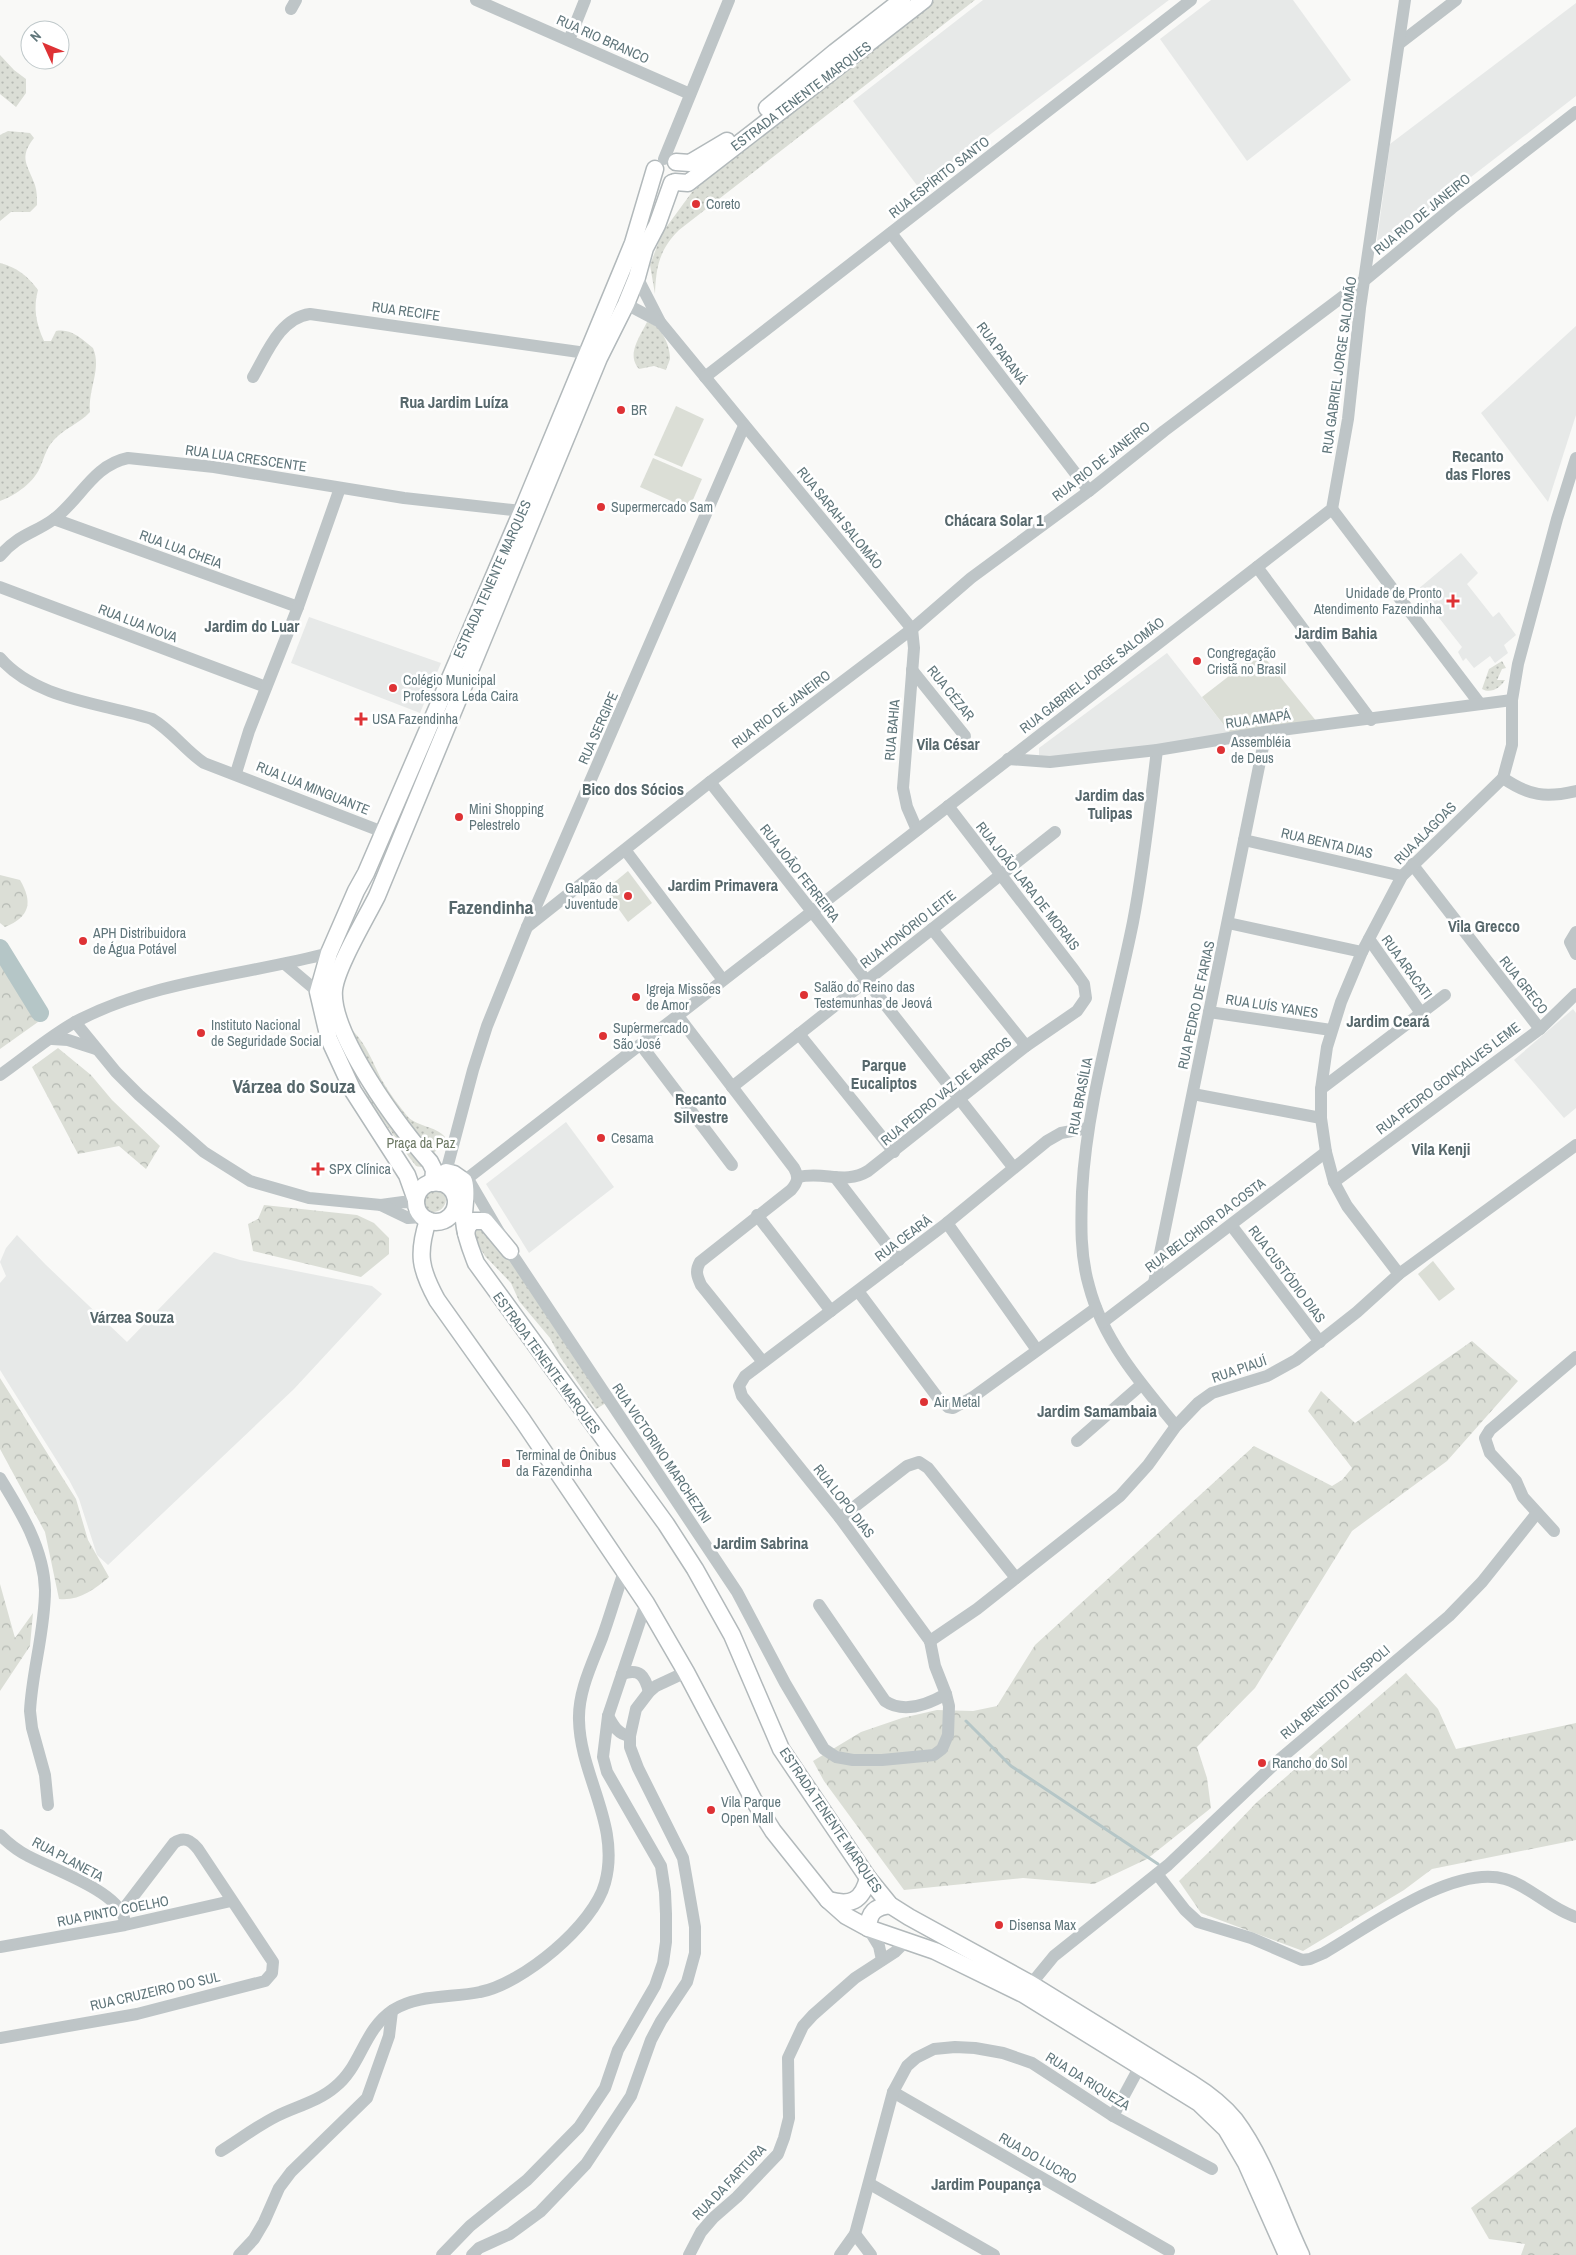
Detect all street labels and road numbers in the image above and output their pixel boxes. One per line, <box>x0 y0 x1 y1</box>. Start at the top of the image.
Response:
street label: RUA RIO BRANCO <box>554 11 652 67</box>
street label: ESTRADA TENENTE MARQUES <box>727 37 875 155</box>
street label: RUA ESPÍRITO SANTO <box>885 132 993 222</box>
street label: RUA RIO DE JANEIRO <box>1370 169 1474 259</box>
street label: RUA GABRIEL JORGE SALOMÃO <box>1318 275 1360 455</box>
street label: RUA RECIFE <box>371 297 441 325</box>
street label: RUA PARANÁ <box>973 318 1031 388</box>
street label: RUA RIO DE JANEIRO <box>1048 417 1154 505</box>
street label: RUA LUA CRESCENTE <box>184 441 308 475</box>
street label: RUA SARAH SALOMÃO <box>793 463 887 573</box>
street label: ESTRADA TENENTE MARQUES <box>449 497 535 661</box>
street label: RUA LUA CHEIA <box>137 526 225 572</box>
street label: RUA LUA NOVA <box>96 600 180 646</box>
street label: RUA GABRIEL JORGE SALOMÃO <box>1016 613 1168 737</box>
street label: RUA CÉZAR <box>923 662 979 724</box>
street label: RUA RIO DE JANEIRO <box>728 666 834 752</box>
street label: RUA SERGIPE <box>574 689 622 767</box>
street label: RUA BAHIA <box>880 698 904 761</box>
street label: RUA AMAPÁ <box>1224 705 1292 732</box>
street label: RUA LUA MINGUANTE <box>254 757 372 819</box>
street label: RUA ALAGOAS <box>1390 798 1460 868</box>
street label: RUA JOÃO LARA DE MORAIS <box>972 818 1084 954</box>
street label: RUA JOÃO FERREIRA <box>756 820 844 926</box>
street label: RUA BENTA DIAS <box>1279 824 1375 862</box>
street label: RUA HONÓRIO LEITE <box>856 886 960 972</box>
street label: RUA ARACATI <box>1378 931 1436 1003</box>
street label: RUA PEDRO DE FARIAS <box>1174 939 1218 1071</box>
street label: RUA GRECO <box>1496 952 1552 1018</box>
street label: RUA LUÍS YANES <box>1224 990 1320 1022</box>
street label: RUA PEDRO GONÇALVES LEME <box>1372 1018 1524 1138</box>
street label: RUA PEDRO VAZ DE BARROS <box>877 1032 1015 1149</box>
street label: RUA BRASÍLIA <box>1064 1055 1096 1136</box>
street label: RUA BELCHIOR DA COSTA <box>1141 1174 1269 1276</box>
street label: RUA CEARÁ <box>871 1211 935 1265</box>
street label: RUA CUSTÓDIO DIAS <box>1245 1222 1330 1326</box>
street label: ESTRADA TENENTE MARQUES <box>489 1288 605 1438</box>
street label: RUA PIAUÍ <box>1209 1351 1270 1387</box>
street label: RUA VICTORINO MARCHEZINI <box>608 1380 716 1526</box>
street label: RUA LOPO DIAS <box>810 1461 879 1542</box>
street label: RUA BENEDITO VESPOLI <box>1277 1641 1393 1743</box>
street label: ESTRADA TENENTE MARQUES <box>776 1744 887 1896</box>
street label: RUA PLANETA <box>29 1833 107 1885</box>
street label: RUA PINTO COELHO <box>56 1891 170 1931</box>
street label: RUA CRUZEIRO DO SUL <box>88 1967 222 2015</box>
street label: RUA DA RIQUEZA <box>1042 2048 1134 2114</box>
street label: RUA DO LUCRO <box>996 2128 1080 2188</box>
street label: RUA DA FARTURA <box>688 2140 770 2224</box>

